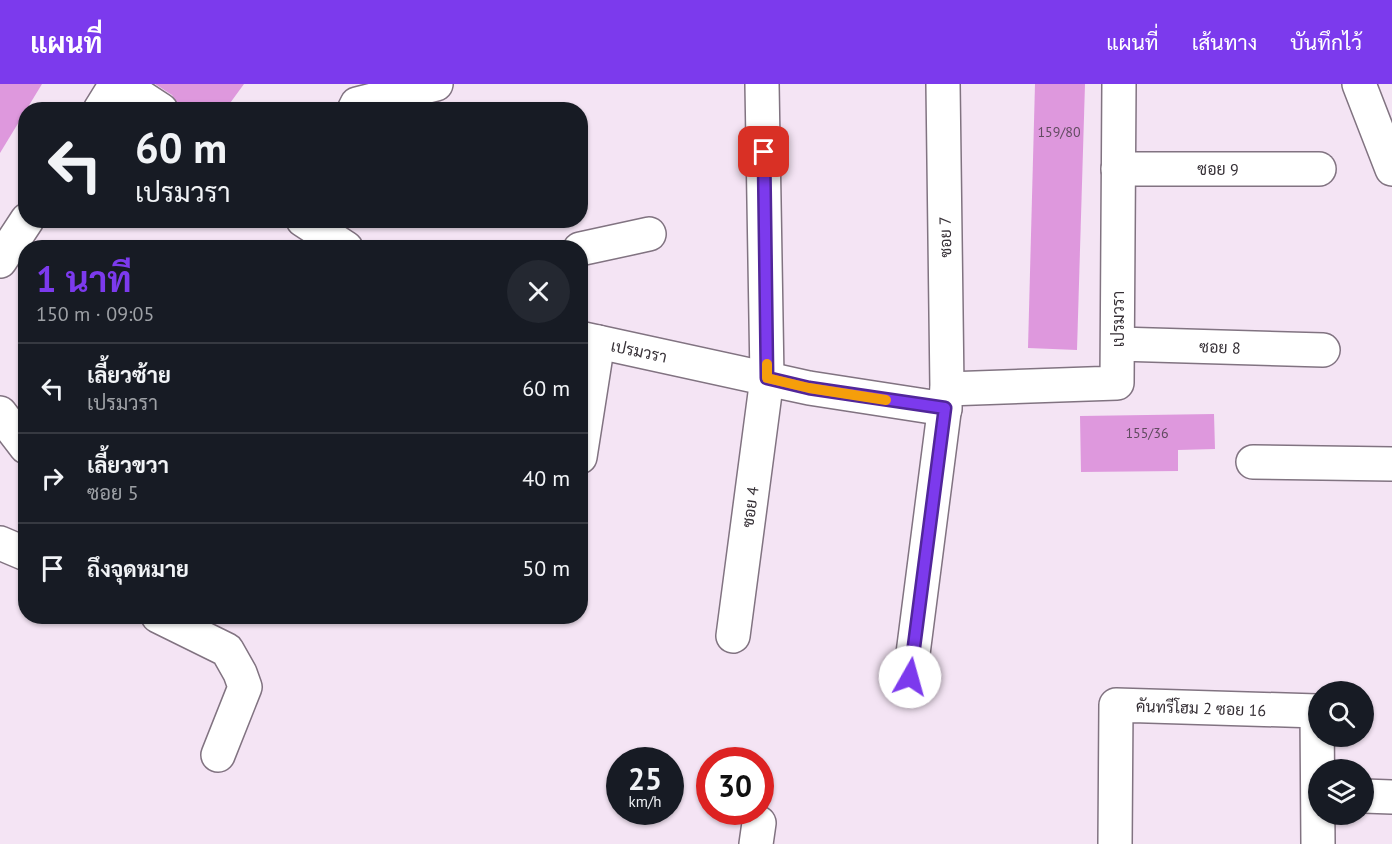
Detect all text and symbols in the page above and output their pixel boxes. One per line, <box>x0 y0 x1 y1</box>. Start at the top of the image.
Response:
text: แผนที่ <box>30 24 103 61</box>
text: แผนที่ <box>1106 29 1159 56</box>
text: เส้นทาง <box>1192 29 1257 56</box>
text: บันทึกไว้ <box>1290 29 1362 56</box>
text: 60 m <box>135 120 227 175</box>
house number: 159/80 <box>1037 123 1081 141</box>
icon: left <box>36 126 114 204</box>
pin <box>738 126 789 177</box>
icon: arrive <box>747 135 780 168</box>
street label: ซอย 9 <box>1197 159 1239 179</box>
text: เปรมวรา <box>135 175 231 209</box>
street label: ซอย 7 <box>935 216 955 258</box>
text: 1 นาที <box>36 255 132 302</box>
button: close <box>507 260 570 323</box>
street label: เปรมวรา <box>1108 291 1128 347</box>
text: 150 m · 09:05 <box>36 301 154 327</box>
street label: เปรมวรา <box>609 335 669 367</box>
street label: ซอย 8 <box>1199 336 1241 358</box>
text: เลี้ยวซ้าย <box>87 361 171 389</box>
icon: left <box>36 372 69 405</box>
text: 60 m <box>522 374 570 402</box>
text: เปรมวรา <box>87 390 158 416</box>
house number: 155/36 <box>1125 424 1169 442</box>
text: เลี้ยวขวา <box>87 451 169 479</box>
icon: right <box>36 462 69 495</box>
text: 40 m <box>522 464 570 492</box>
text: ซอย 5 <box>87 480 139 506</box>
street label: ซอย 4 <box>737 485 763 529</box>
icon: arrive <box>36 552 69 585</box>
text: 50 m <box>522 554 570 582</box>
text: ถึงจุดหมาย <box>87 555 189 583</box>
position arrow <box>878 645 942 709</box>
map controls <box>1308 681 1374 825</box>
button: search <box>1308 681 1374 747</box>
street label: คันทรีโฮม 2 ซอย 16 <box>1135 695 1267 720</box>
speed limit sign: 30 <box>696 747 774 825</box>
text: 25 <box>628 759 662 798</box>
button: layers <box>1308 759 1374 825</box>
text: km/h <box>629 792 661 811</box>

